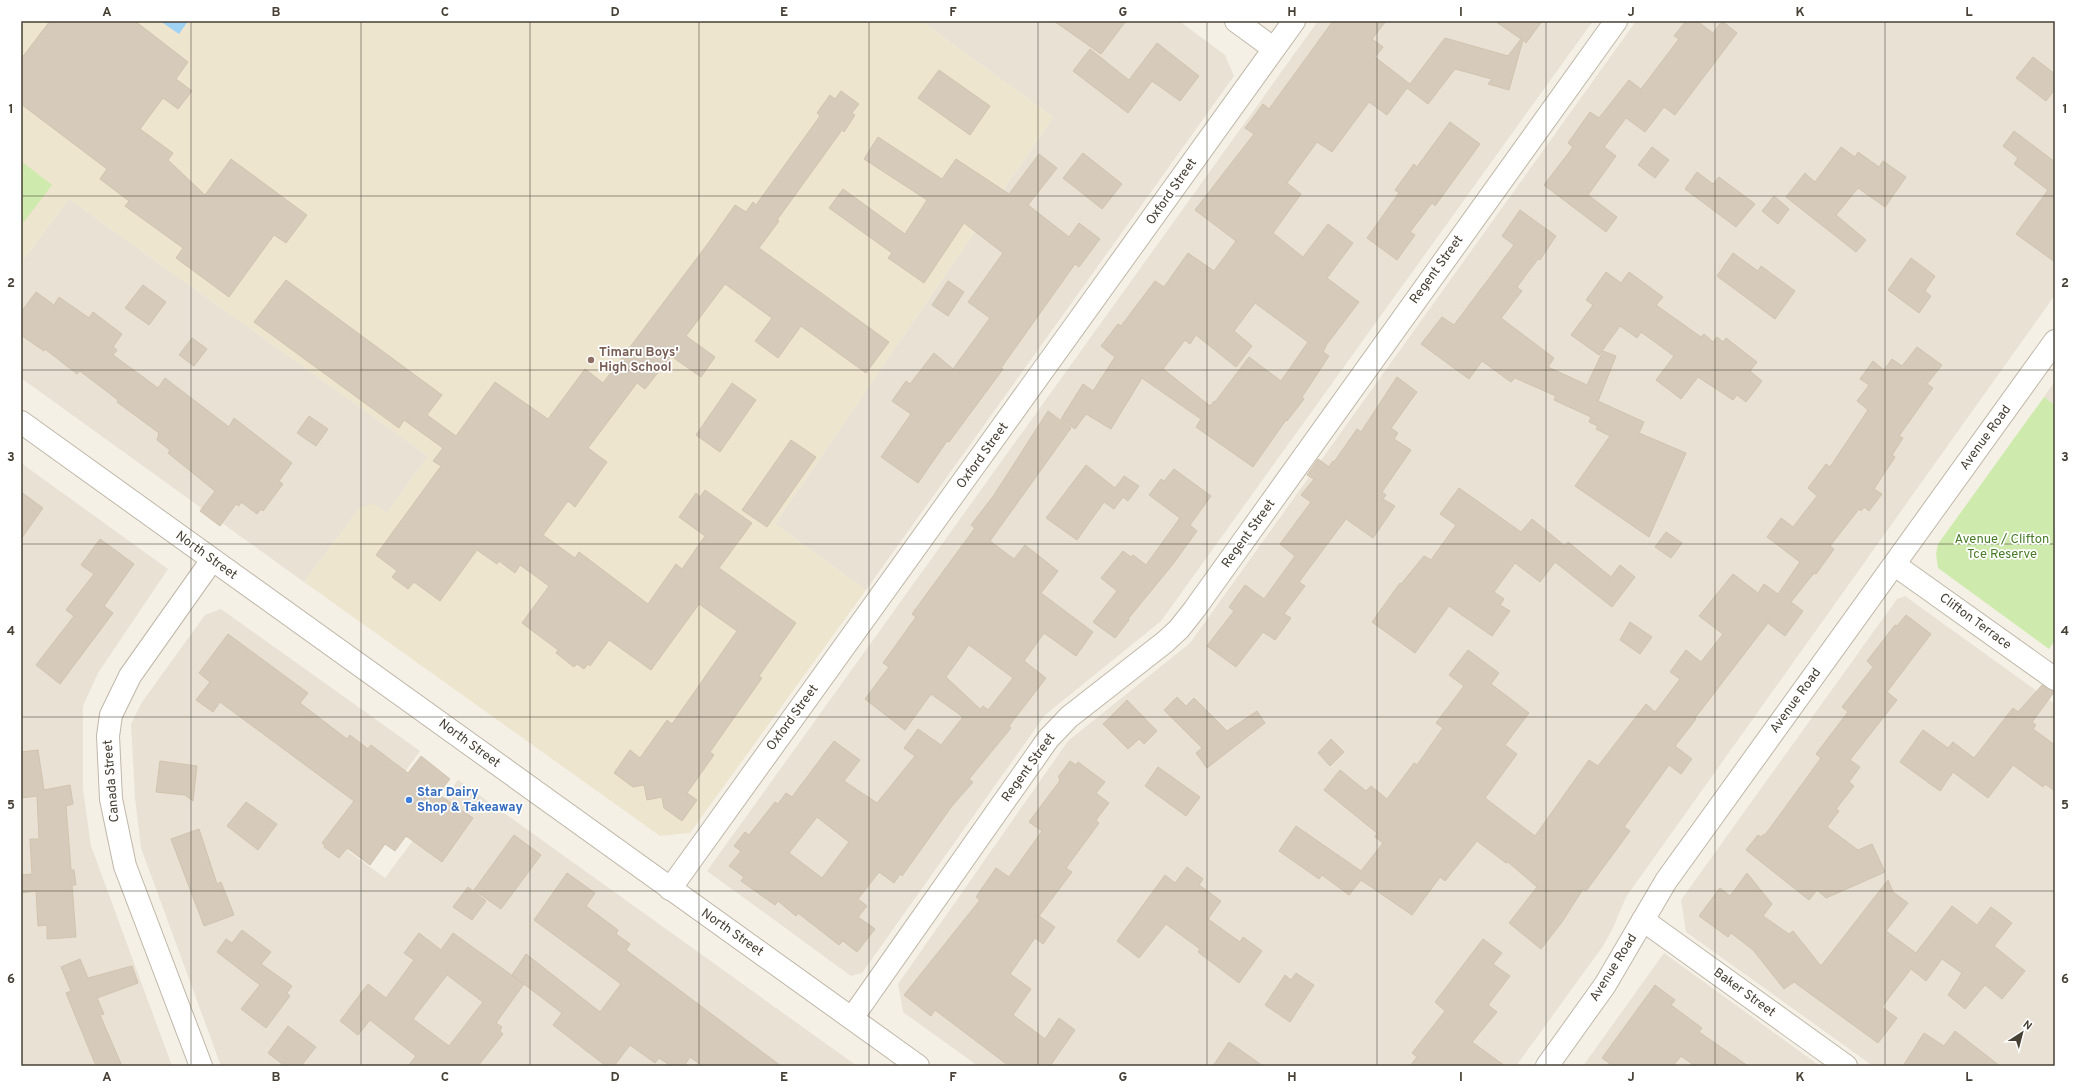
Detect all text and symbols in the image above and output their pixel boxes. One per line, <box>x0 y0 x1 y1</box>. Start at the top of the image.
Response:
text: A <box>102 5 112 21</box>
text: B <box>272 5 281 21</box>
text: C <box>441 5 449 21</box>
text: D <box>610 5 620 21</box>
text: E <box>780 5 788 21</box>
text: F <box>949 5 957 21</box>
text: G <box>1119 5 1128 21</box>
text: H <box>1287 5 1297 21</box>
text: I <box>1459 5 1463 21</box>
text: J <box>1627 5 1635 21</box>
text: K <box>1795 5 1805 21</box>
text: L <box>1965 5 1973 21</box>
text: 1 <box>8 102 14 118</box>
text: 1 <box>2062 102 2068 118</box>
street label: Oxford Street <box>1143 155 1201 228</box>
street label: Regent Street <box>1407 233 1467 307</box>
text: 2 <box>7 276 15 292</box>
text: 2 <box>2061 276 2069 292</box>
place label: Timaru Boys' High School <box>599 345 679 376</box>
marker: Timaru Boys' High School <box>586 355 596 365</box>
street label: Avenue Road <box>1957 402 2015 474</box>
street label: Oxford Street <box>954 420 1012 492</box>
text: 3 <box>7 450 15 466</box>
text: 3 <box>2061 450 2069 466</box>
street label: Regent Street <box>1219 497 1279 571</box>
street label: North Street <box>172 528 240 584</box>
park label: Avenue / Clifton Tce Reserve <box>1955 532 2049 563</box>
street label: Clifton Terrace <box>1936 590 2014 654</box>
text: 4 <box>7 624 15 640</box>
text: 4 <box>2061 624 2069 640</box>
street label: Avenue Road <box>1767 665 1825 737</box>
street label: Oxford Street <box>764 682 822 754</box>
street label: North Street <box>435 716 503 772</box>
street label: Regent Street <box>999 731 1059 805</box>
street label: Canada Street <box>100 739 124 823</box>
place label: Star Dairy Shop & Takeaway <box>417 785 524 816</box>
marker: Star Dairy Shop & Takeaway <box>404 795 414 805</box>
text: 5 <box>7 798 15 814</box>
text: 5 <box>2061 798 2069 814</box>
street label: North Street <box>698 906 766 960</box>
street label: Avenue Road <box>1587 931 1641 1005</box>
street label: Baker Street <box>1710 965 1778 1021</box>
text: 6 <box>7 972 15 988</box>
text: 6 <box>2061 972 2069 988</box>
north arrow <box>2002 1013 2042 1053</box>
text: N <box>2020 1018 2035 1034</box>
text: A <box>102 1070 112 1086</box>
text: B <box>272 1070 281 1086</box>
text: C <box>441 1070 449 1086</box>
text: D <box>610 1070 620 1086</box>
text: E <box>780 1070 788 1086</box>
text: F <box>949 1070 957 1086</box>
text: G <box>1119 1070 1128 1086</box>
text: H <box>1287 1070 1297 1086</box>
text: I <box>1459 1070 1463 1086</box>
text: J <box>1627 1070 1635 1086</box>
text: K <box>1795 1070 1805 1086</box>
text: L <box>1965 1070 1973 1086</box>

